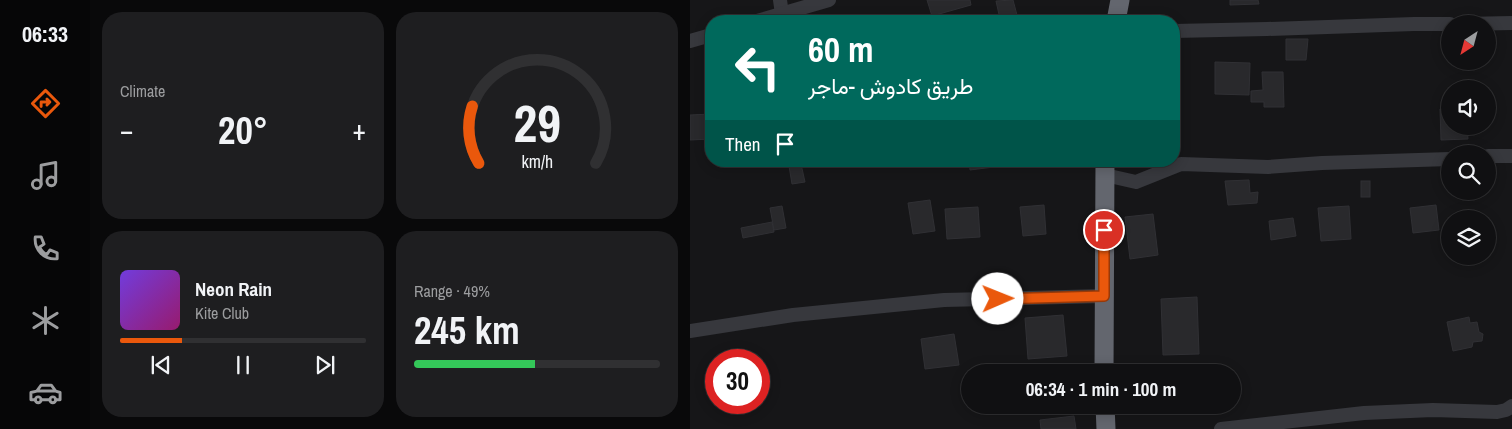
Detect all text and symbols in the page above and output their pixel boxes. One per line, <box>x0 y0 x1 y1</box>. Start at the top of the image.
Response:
north arrow <box>1441 15 1496 70</box>
map controls <box>1441 15 1496 265</box>
text: 06:33 <box>22 19 68 49</box>
text: 60 m <box>808 26 873 73</box>
icon: left <box>725 35 790 100</box>
text: طريق كادوش -ماجر <box>808 71 973 101</box>
text: Climate <box>120 80 165 102</box>
button: sound <box>1441 80 1496 135</box>
icon: directions <box>28 86 63 121</box>
text: 29 <box>513 88 561 158</box>
text: 20° <box>218 105 268 156</box>
text: − <box>120 111 133 149</box>
text: + <box>353 111 366 149</box>
icon: arrive <box>771 130 799 158</box>
text: Then <box>725 131 761 157</box>
button: search <box>1441 145 1496 200</box>
text: km/h <box>521 150 553 174</box>
icon: music <box>28 158 63 193</box>
pin <box>1083 209 1125 251</box>
button: layers <box>1441 210 1496 265</box>
icon: arrive <box>1090 216 1118 244</box>
icon: phone <box>28 231 63 266</box>
position arrow <box>971 272 1023 324</box>
text: Neon Rain <box>195 276 272 302</box>
text: Range · 49% <box>414 280 490 302</box>
text: Kite Club <box>195 302 249 324</box>
icon: climate <box>28 303 63 338</box>
text: 245 km <box>414 305 520 356</box>
speed limit sign: 30 <box>705 349 770 414</box>
icon: previous <box>147 351 175 379</box>
icon: pause <box>229 351 257 379</box>
icon: next <box>311 351 339 379</box>
icon: car <box>28 375 63 410</box>
text: 06:34 · 1 min · 100 m <box>1026 376 1176 402</box>

